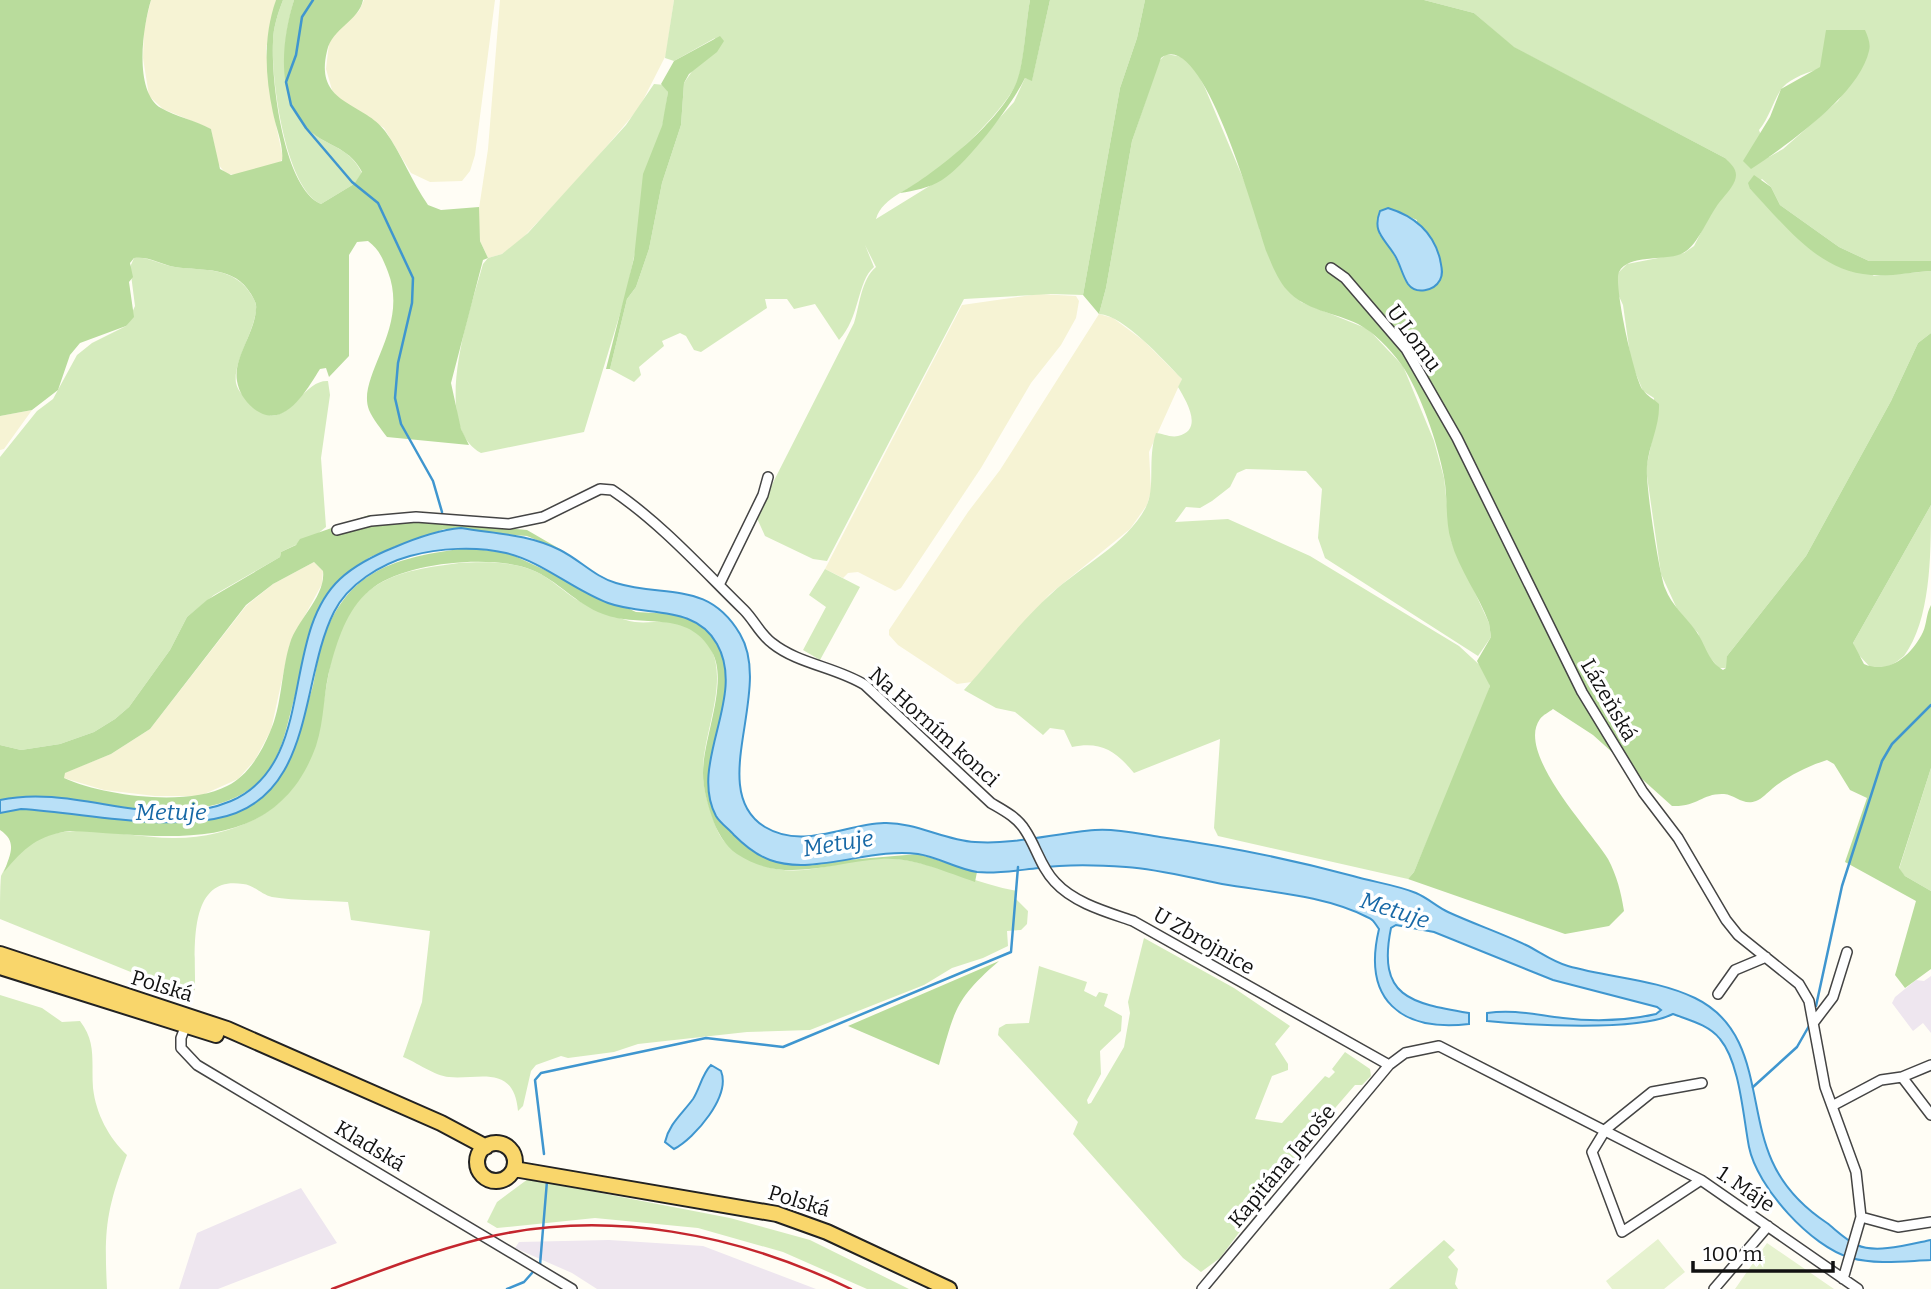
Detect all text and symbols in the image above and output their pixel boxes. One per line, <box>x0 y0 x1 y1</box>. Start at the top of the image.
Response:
street label: U Lomu <box>1381 299 1447 377</box>
street label: Lázeňská <box>1575 654 1643 746</box>
street label: Na Horním konci <box>863 662 1005 792</box>
water label: Metuje <box>135 798 207 826</box>
water label: Metuje <box>801 824 876 862</box>
water label: Metuje <box>1357 886 1434 934</box>
street label: U Zbrojnice <box>1149 901 1259 981</box>
street label: Polská <box>128 964 196 1008</box>
street label: Kapitána Jaroše <box>1223 1099 1341 1233</box>
street label: Kladská <box>330 1115 410 1177</box>
street label: 1. Máje <box>1712 1160 1780 1218</box>
street label: Polská <box>765 1179 833 1223</box>
scale bar <box>1693 1230 1833 1274</box>
text: 100 m <box>1703 1241 1763 1267</box>

